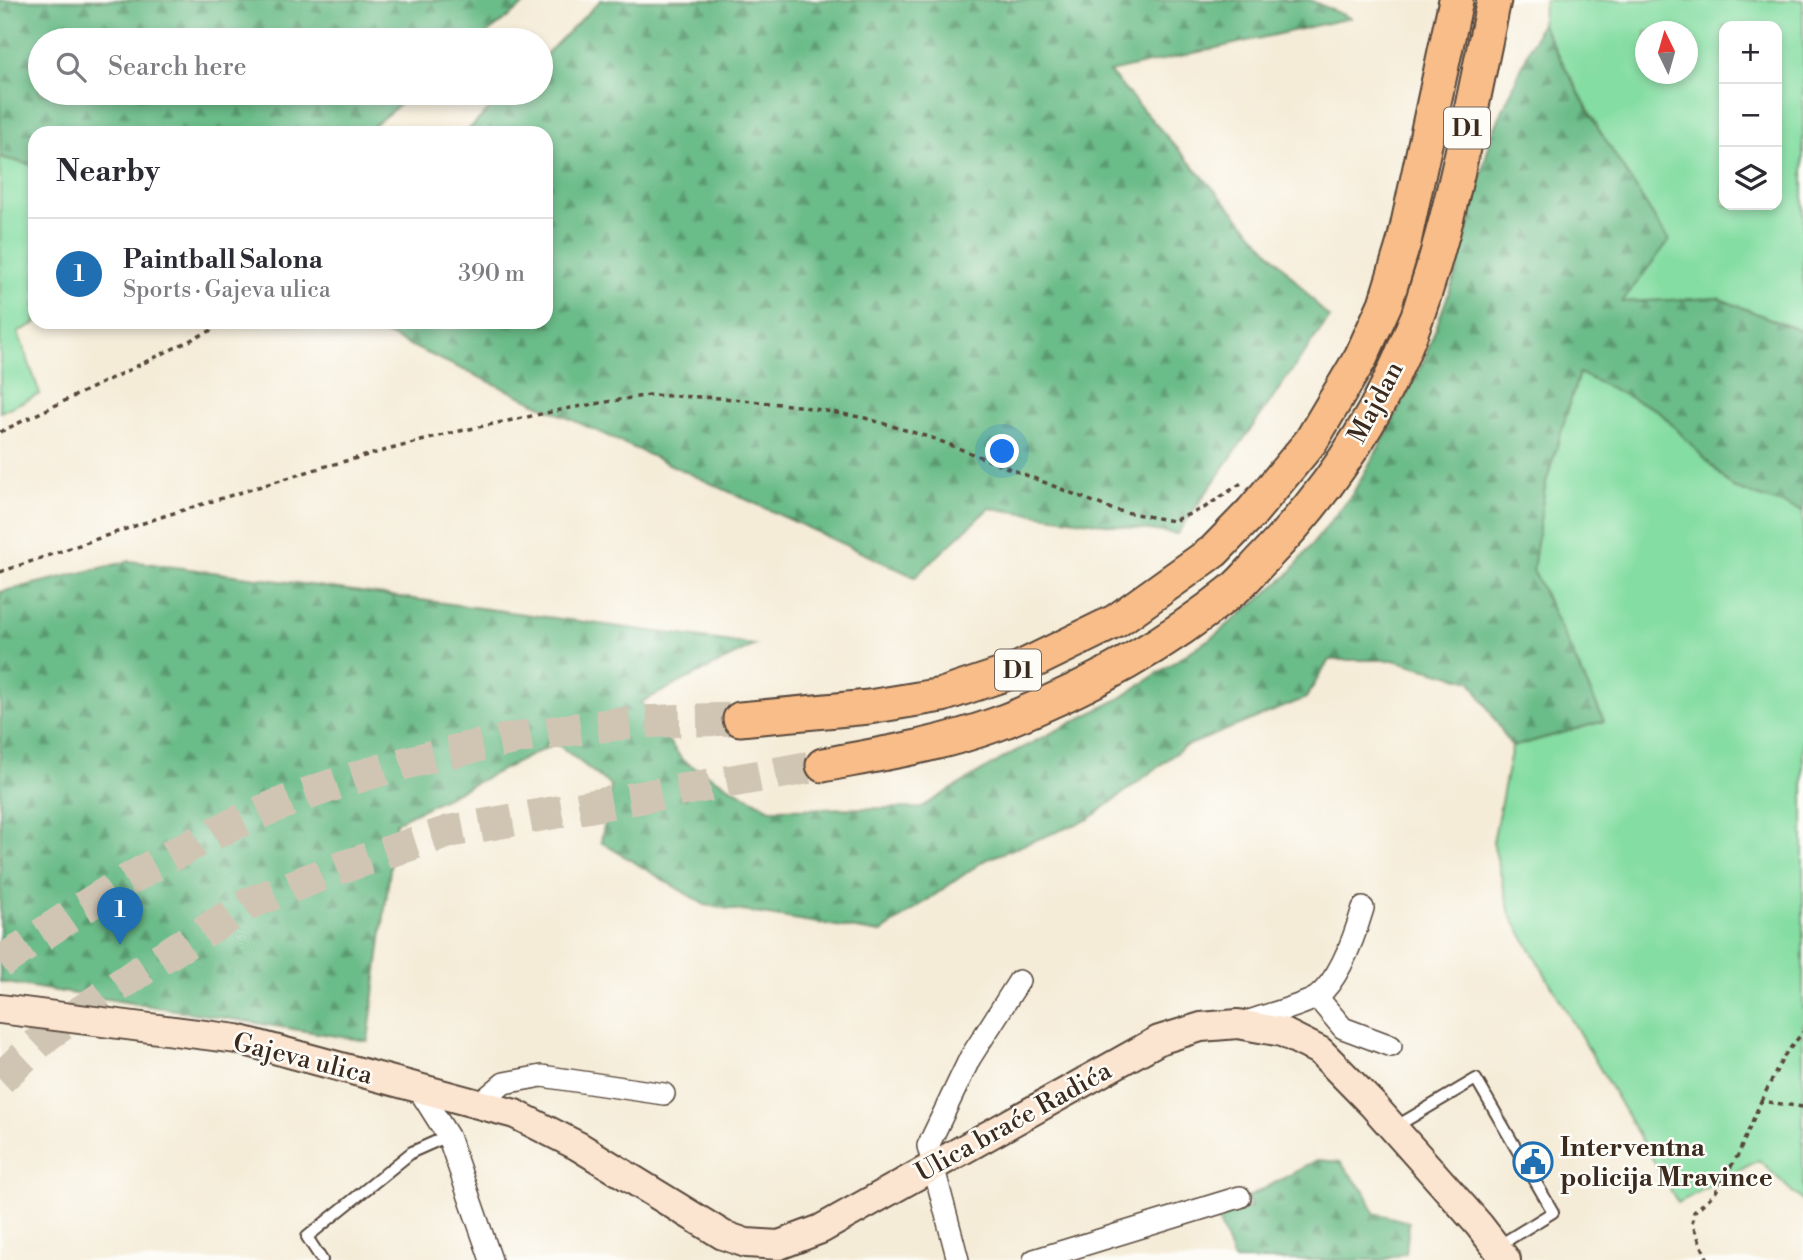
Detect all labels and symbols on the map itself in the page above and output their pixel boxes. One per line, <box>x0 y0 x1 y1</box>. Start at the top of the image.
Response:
north arrow <box>1635 21 1698 84</box>
road number: D1 <box>1444 107 1490 148</box>
street label: Majdan <box>1341 356 1411 449</box>
your location <box>985 434 1019 468</box>
road number: D1 <box>995 650 1041 690</box>
pin: 1 <box>97 887 143 945</box>
street label: Gajeva ulica <box>230 1026 377 1092</box>
street label: Ulica braće Radića <box>910 1054 1118 1189</box>
place label: Interventna policija Mravince <box>1560 1132 1773 1194</box>
public building icon: Interventna policija Mravince <box>1512 1141 1554 1183</box>

